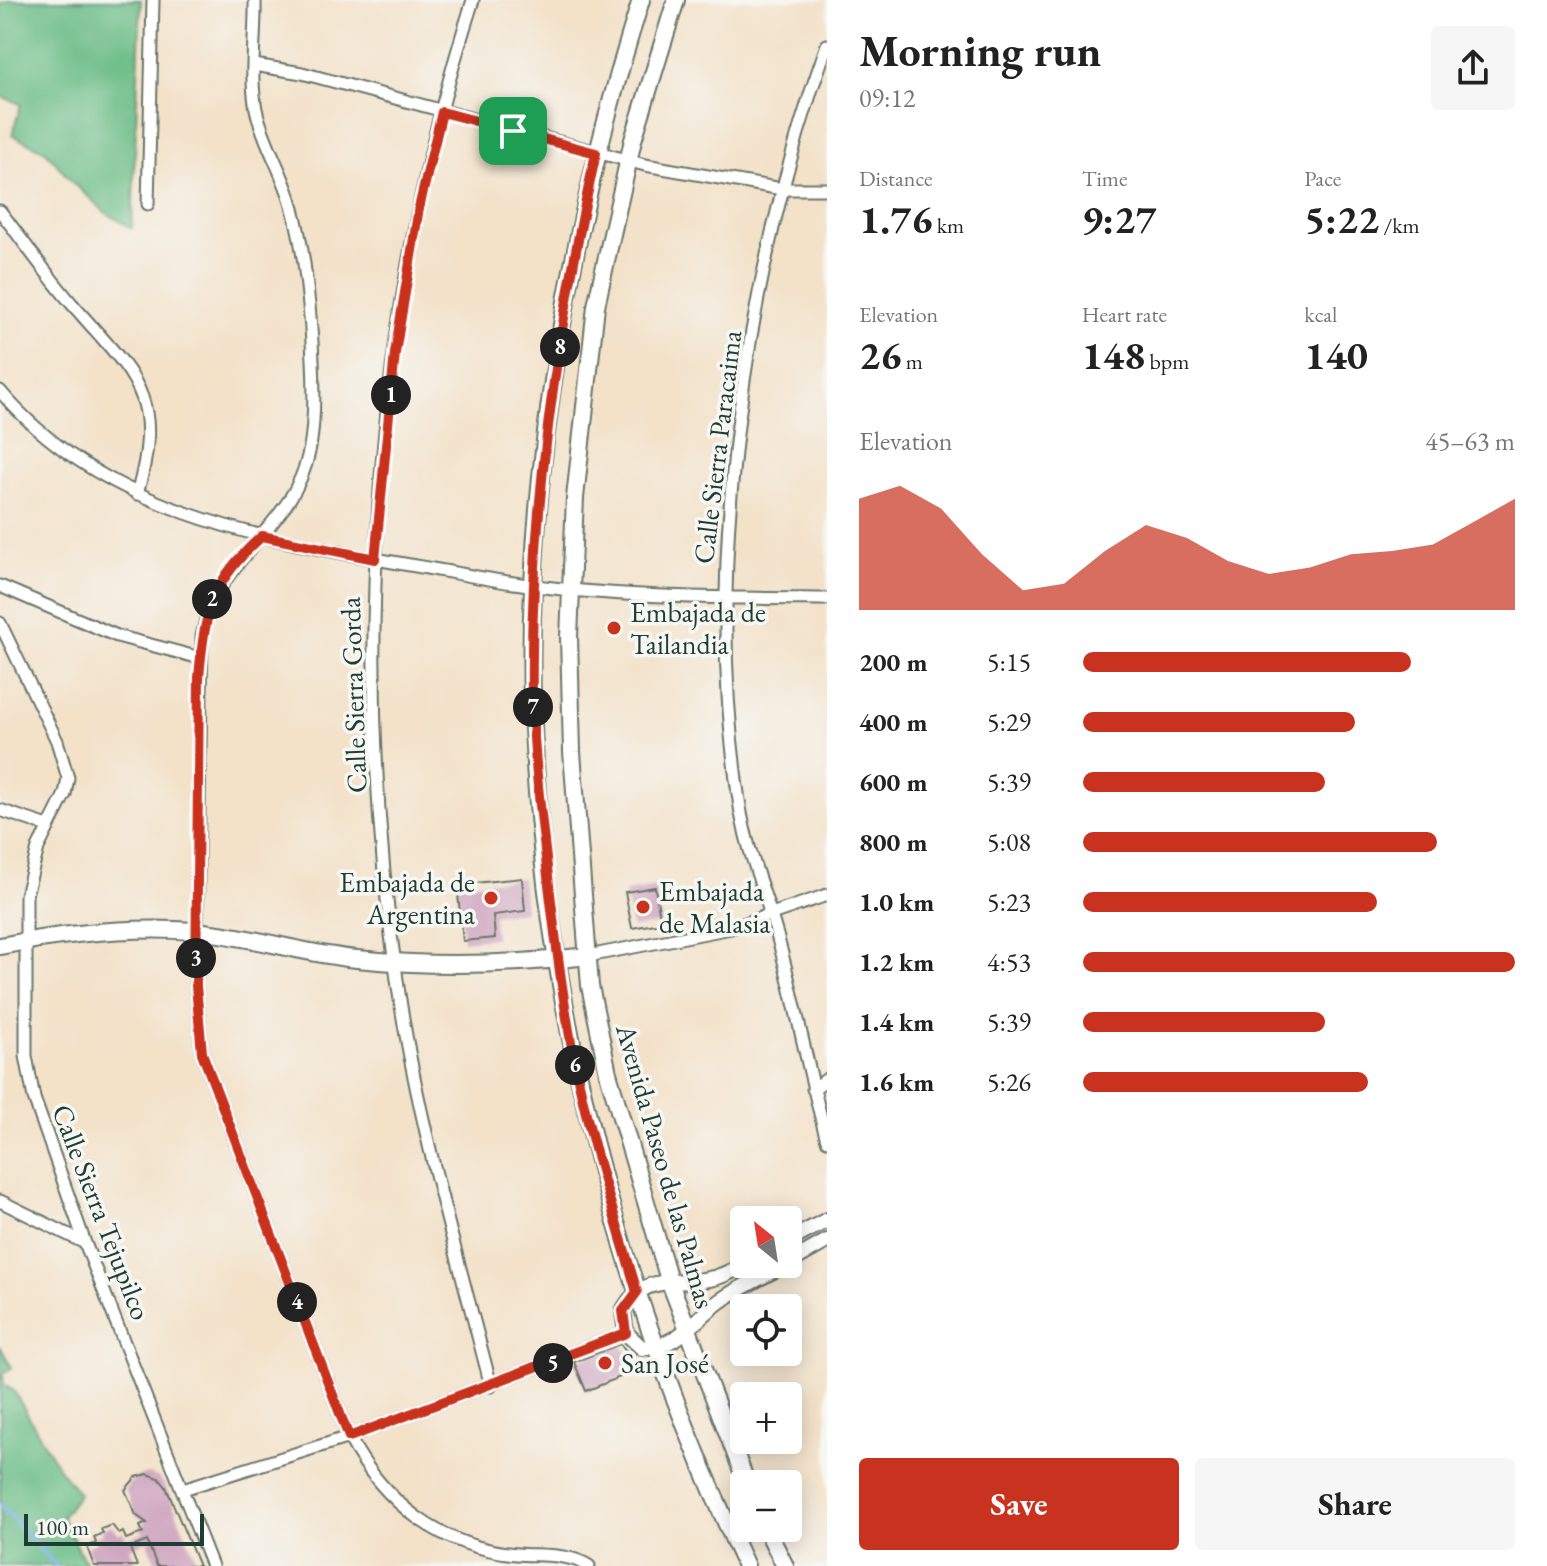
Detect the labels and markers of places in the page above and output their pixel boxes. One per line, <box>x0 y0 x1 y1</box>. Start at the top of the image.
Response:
pin <box>479 97 547 165</box>
pin: 8 <box>540 327 580 367</box>
pin: 1 <box>371 375 411 415</box>
pin: 2 <box>192 579 232 619</box>
place label: Embajada de Tailandia <box>630 594 766 662</box>
marker: Embajada de Tailandia <box>605 619 623 637</box>
pin: 7 <box>513 687 553 727</box>
place label: Embajada de Argentina <box>339 864 476 932</box>
place label: Embajada de Malasia <box>659 873 771 941</box>
marker: Embajada de Argentina <box>482 889 500 907</box>
marker: Embajada de Malasia <box>634 898 652 916</box>
pin: 3 <box>176 938 216 978</box>
pin: 6 <box>555 1045 595 1085</box>
pin: 4 <box>277 1282 317 1322</box>
pin: 5 <box>533 1343 573 1383</box>
place label: San José <box>621 1345 709 1381</box>
marker: San José <box>596 1354 614 1372</box>

